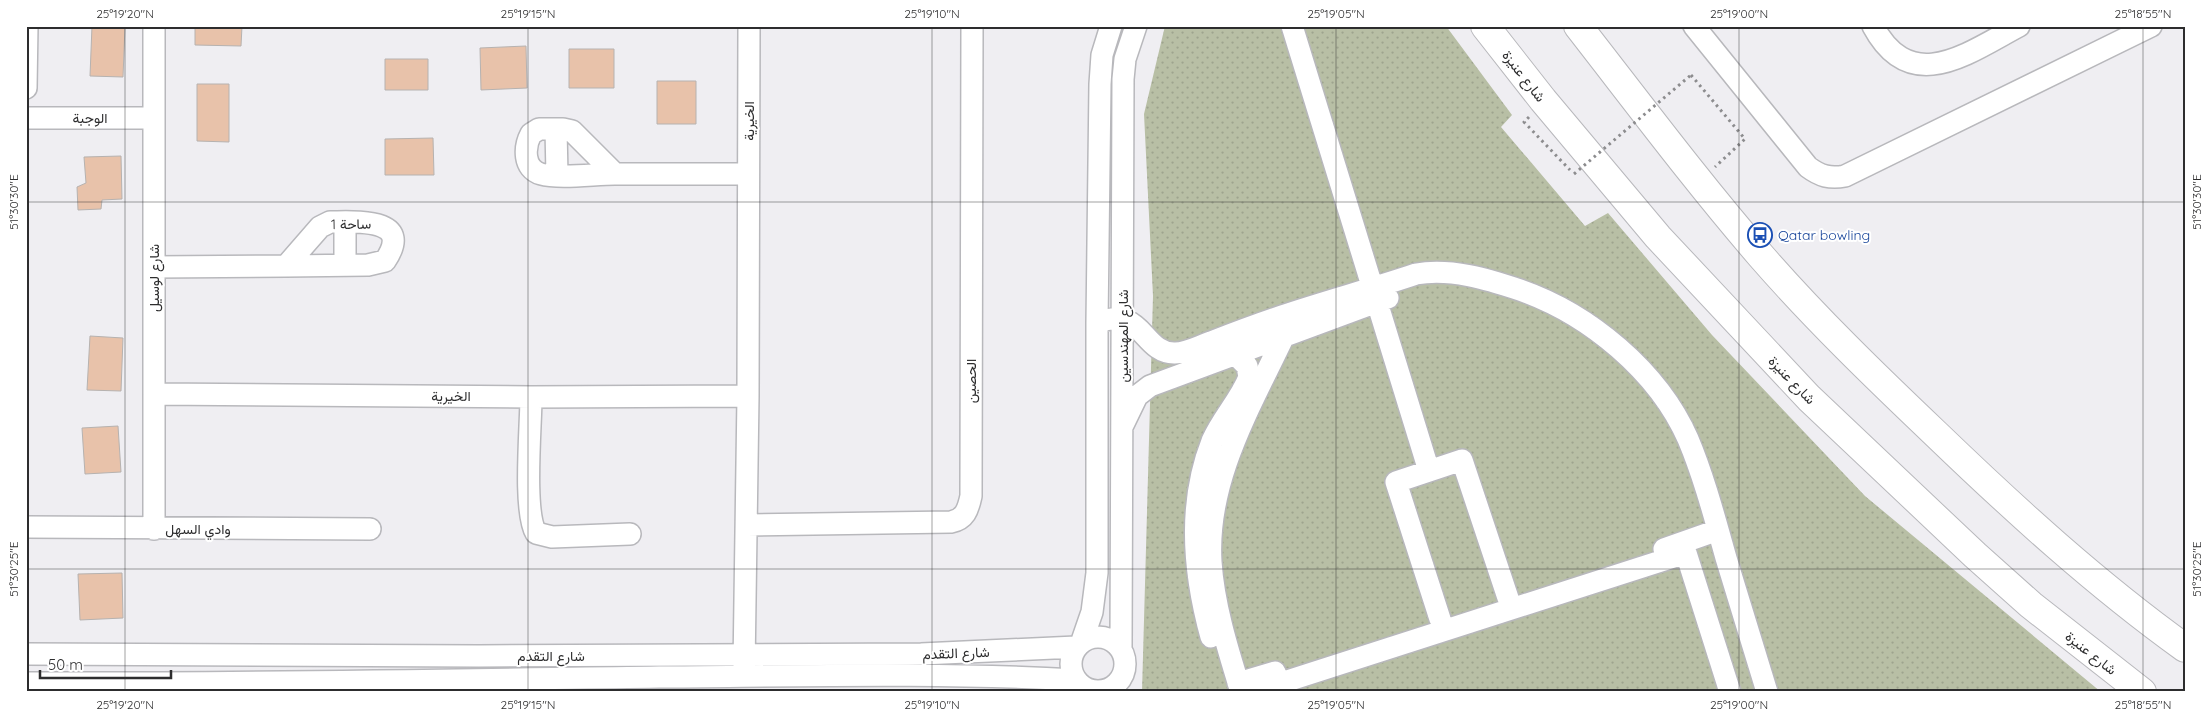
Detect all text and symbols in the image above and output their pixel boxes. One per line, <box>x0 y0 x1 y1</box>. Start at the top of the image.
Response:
text: 25°19'20"N <box>96 6 154 21</box>
text: 25°19'15"N <box>501 6 555 21</box>
text: 25°19'10"N <box>904 6 960 21</box>
text: 25°19'05"N <box>1307 6 1365 21</box>
text: 25°19'00"N <box>1710 6 1768 21</box>
text: 25°18'55"N <box>2115 6 2171 21</box>
street label: شارع عنيزة <box>1497 47 1550 107</box>
street label: الخيرية <box>740 101 758 141</box>
street label: الوجبة <box>73 109 108 127</box>
text: 51°30'30"E <box>6 174 21 230</box>
text: 51°30'30"E <box>2189 174 2204 230</box>
street label: ساحة 1 <box>331 215 371 233</box>
bus stop icon: Qatar bowling <box>1747 222 1773 248</box>
place label: Qatar bowling <box>1778 226 1870 244</box>
street label: شارع لوسيل <box>145 244 165 312</box>
street label: شارع المهندسين <box>1114 289 1134 383</box>
street label: شارع عنيزة <box>1763 352 1819 409</box>
street label: الحصين <box>962 359 980 403</box>
street label: الخيرية <box>431 387 471 405</box>
street label: وادي السهل <box>165 520 231 541</box>
text: 51°30'25"E <box>6 541 21 597</box>
text: 51°30'25"E <box>2189 541 2204 597</box>
street label: شارع عنيزة <box>2060 627 2120 680</box>
street label: شارع التقدم <box>922 643 990 665</box>
street label: شارع التقدم <box>517 647 585 667</box>
scale bar <box>40 648 171 680</box>
text: 50 m <box>48 655 83 674</box>
text: 25°19'20"N <box>96 697 154 712</box>
text: 25°19'15"N <box>501 697 555 712</box>
text: 25°19'10"N <box>904 697 960 712</box>
text: 25°19'05"N <box>1307 697 1365 712</box>
text: 25°19'00"N <box>1710 697 1768 712</box>
text: 25°18'55"N <box>2115 697 2171 712</box>

